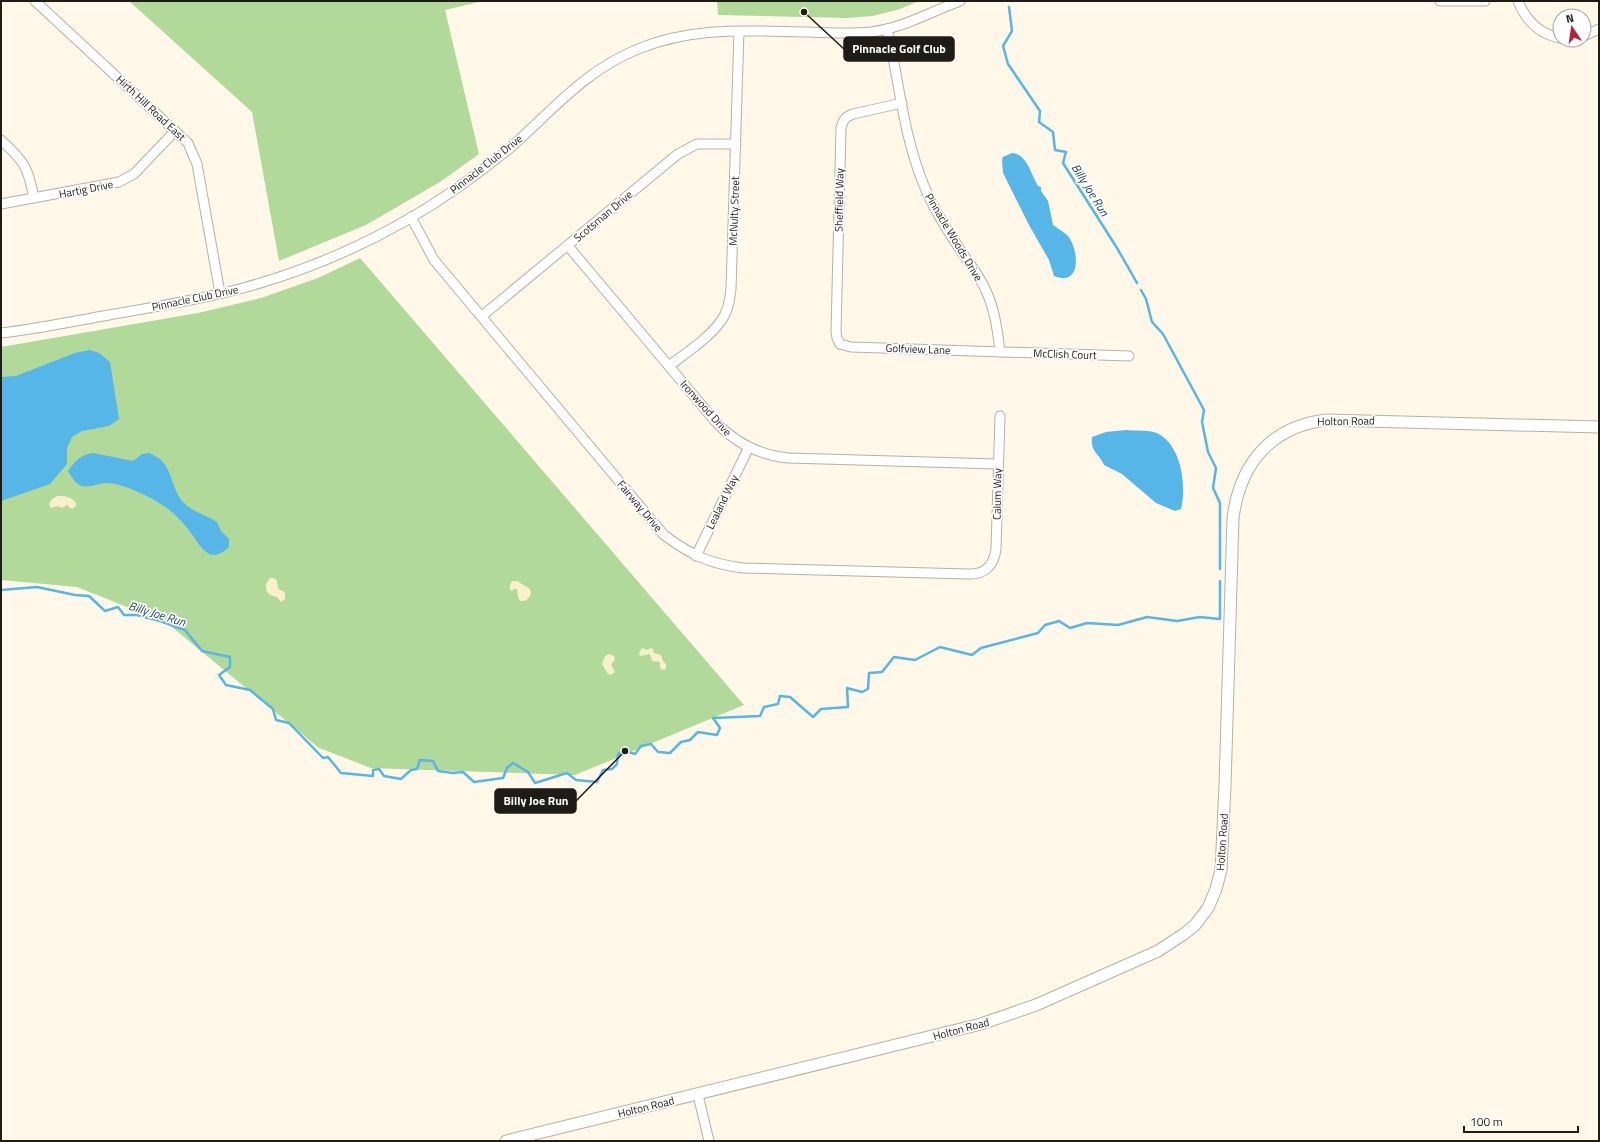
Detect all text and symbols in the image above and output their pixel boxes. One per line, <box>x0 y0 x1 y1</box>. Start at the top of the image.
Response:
north arrow <box>1552 8 1592 48</box>
text: N <box>1564 10 1575 27</box>
callout: Pinnacle Golf Club <box>844 37 954 61</box>
text: Pinnacle Golf Club <box>852 39 946 58</box>
street label: Hirth Hill Road East <box>113 71 189 145</box>
street label: Pinnacle Club Drive <box>446 130 526 197</box>
water label: Billy Joe Run <box>1067 160 1115 220</box>
street label: Sheffield Way <box>830 167 848 232</box>
street label: Hartig Drive <box>57 176 115 202</box>
street label: McNulty Street <box>725 176 743 246</box>
street label: Scotsman Drive <box>570 186 636 245</box>
street label: Pinnacle Woods Drive <box>921 190 987 284</box>
street label: Pinnacle Club Drive <box>150 281 240 315</box>
street label: Golfview Lane <box>885 340 951 358</box>
street label: McClish Court <box>1033 345 1097 363</box>
street label: Ironwood Drive <box>677 377 736 440</box>
street label: Holton Road <box>1317 412 1375 430</box>
street label: Calum Way <box>989 467 1005 520</box>
street label: Lealand Way <box>702 471 742 532</box>
street label: Fairway Drive <box>614 477 667 536</box>
water label: Billy Joe Run <box>126 596 189 631</box>
callout: Billy Joe Run <box>495 789 576 813</box>
text: Billy Joe Run <box>504 791 568 810</box>
street label: Holton Road <box>1212 813 1232 871</box>
street label: Holton Road <box>931 1014 991 1044</box>
street label: Holton Road <box>616 1092 676 1122</box>
scale bar <box>1464 1108 1578 1134</box>
text: 100 m <box>1470 1112 1503 1131</box>

